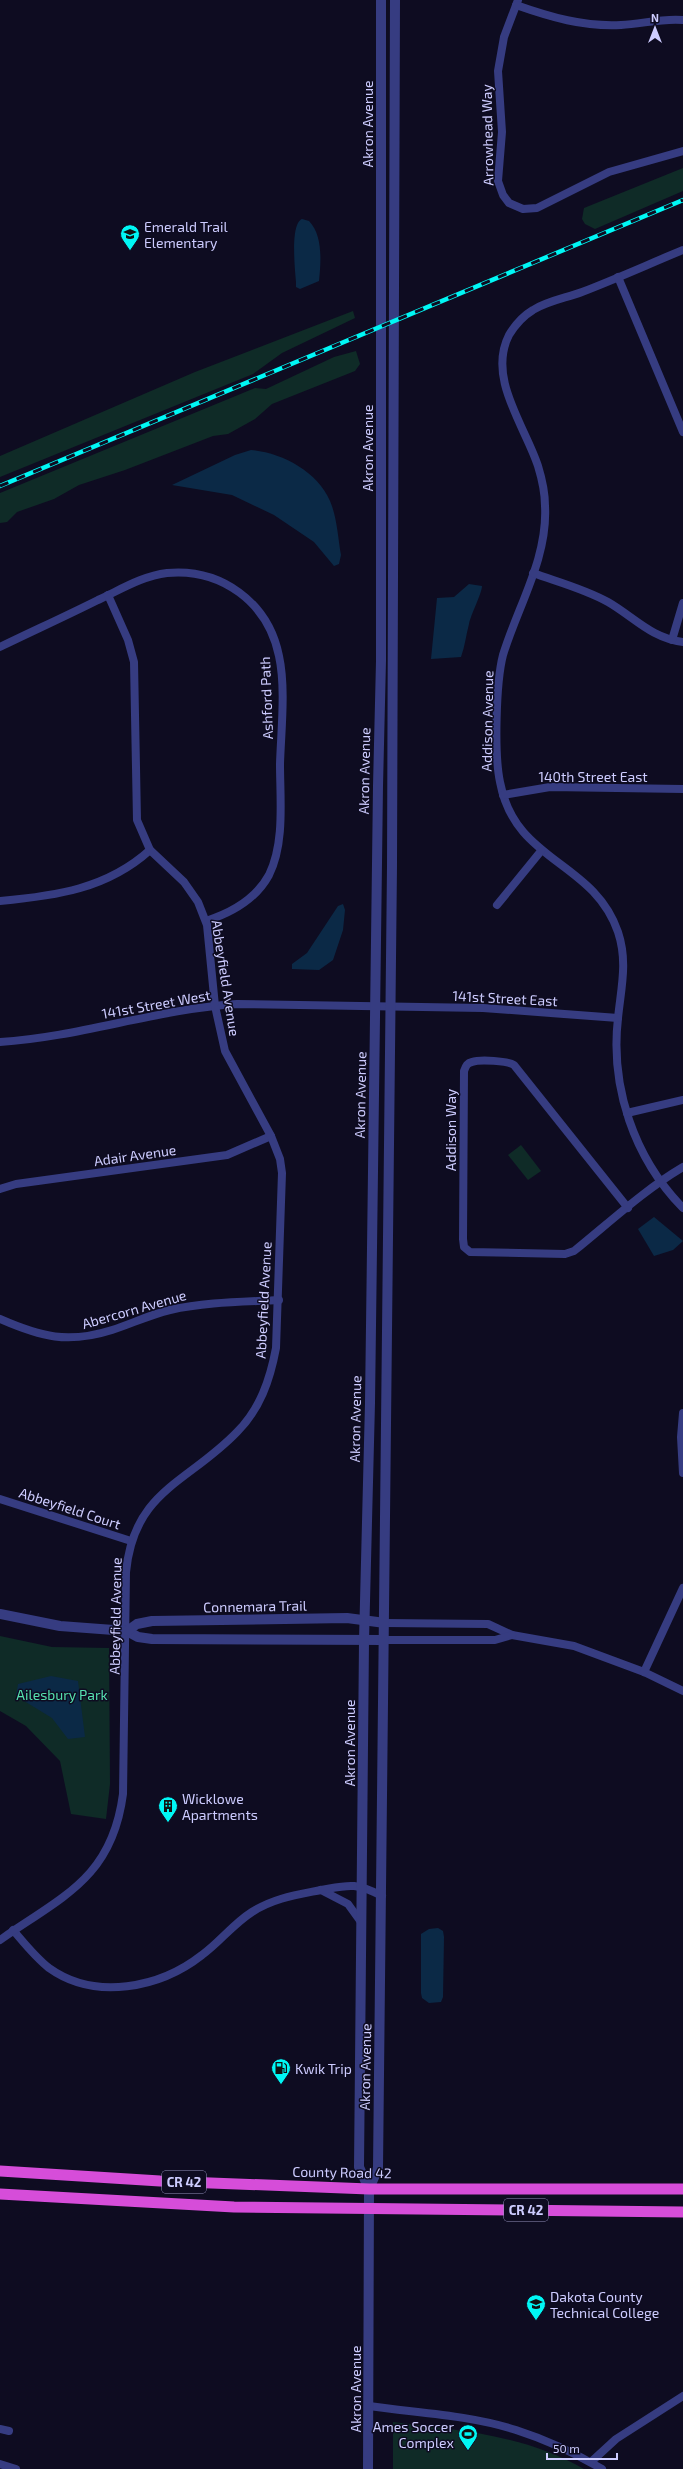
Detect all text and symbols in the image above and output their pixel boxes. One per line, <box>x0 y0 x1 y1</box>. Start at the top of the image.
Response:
north arrow <box>635 8 675 48</box>
text: N <box>651 11 659 24</box>
street label: Akron Avenue <box>359 80 376 168</box>
street label: Arrowhead Way <box>478 83 496 186</box>
place label: Emerald Trail Elementary <box>144 218 229 251</box>
school or university icon: Emerald Trail Elementary <box>119 223 141 251</box>
street label: Akron Avenue <box>359 404 376 492</box>
street label: Ashford Path <box>256 656 276 740</box>
street label: Addison Avenue <box>478 670 496 772</box>
street label: Akron Avenue <box>355 727 373 815</box>
street label: 140th Street East <box>538 768 648 785</box>
street label: Abbeyfield Avenue <box>208 919 244 1037</box>
street label: 141st Street West <box>100 986 212 1022</box>
street label: 141st Street East <box>452 987 558 1009</box>
street label: Akron Avenue <box>351 1051 369 1139</box>
street label: Addison Way <box>442 1088 459 1171</box>
street label: Adair Avenue <box>93 1141 177 1169</box>
street label: Abbeyfield Avenue <box>251 1241 275 1359</box>
street label: Abercorn Avenue <box>80 1286 188 1332</box>
street label: Akron Avenue <box>346 1375 364 1463</box>
street label: Abbeyfield Court <box>17 1484 123 1532</box>
street label: Abbeyfield Avenue <box>105 1557 125 1675</box>
street label: Connemara Trail <box>203 1597 308 1615</box>
park label: Ailesbury Park <box>16 1686 108 1703</box>
street label: Akron Avenue <box>341 1699 358 1787</box>
place label: Wicklowe Apartments <box>182 1790 258 1823</box>
building icon: Wicklowe Apartments <box>157 1795 179 1823</box>
street label: Akron Avenue <box>356 2023 374 2111</box>
fuel station icon: Kwik Trip <box>270 2057 292 2085</box>
place label: Kwik Trip <box>295 2060 352 2077</box>
street label: County Road 42 <box>292 2163 392 2181</box>
road number: CR 42 <box>162 2171 206 2193</box>
road number: CR 42 <box>504 2199 548 2221</box>
place label: Dakota County Technical College <box>550 2288 659 2321</box>
school or university icon: Dakota County Technical College <box>525 2293 547 2321</box>
street label: Akron Avenue <box>347 2345 364 2433</box>
place label: Ames Soccer Complex <box>373 2418 455 2451</box>
sports icon: Ames Soccer Complex <box>457 2423 479 2451</box>
scale bar <box>547 2435 617 2461</box>
text: 50 m <box>553 2441 580 2455</box>

